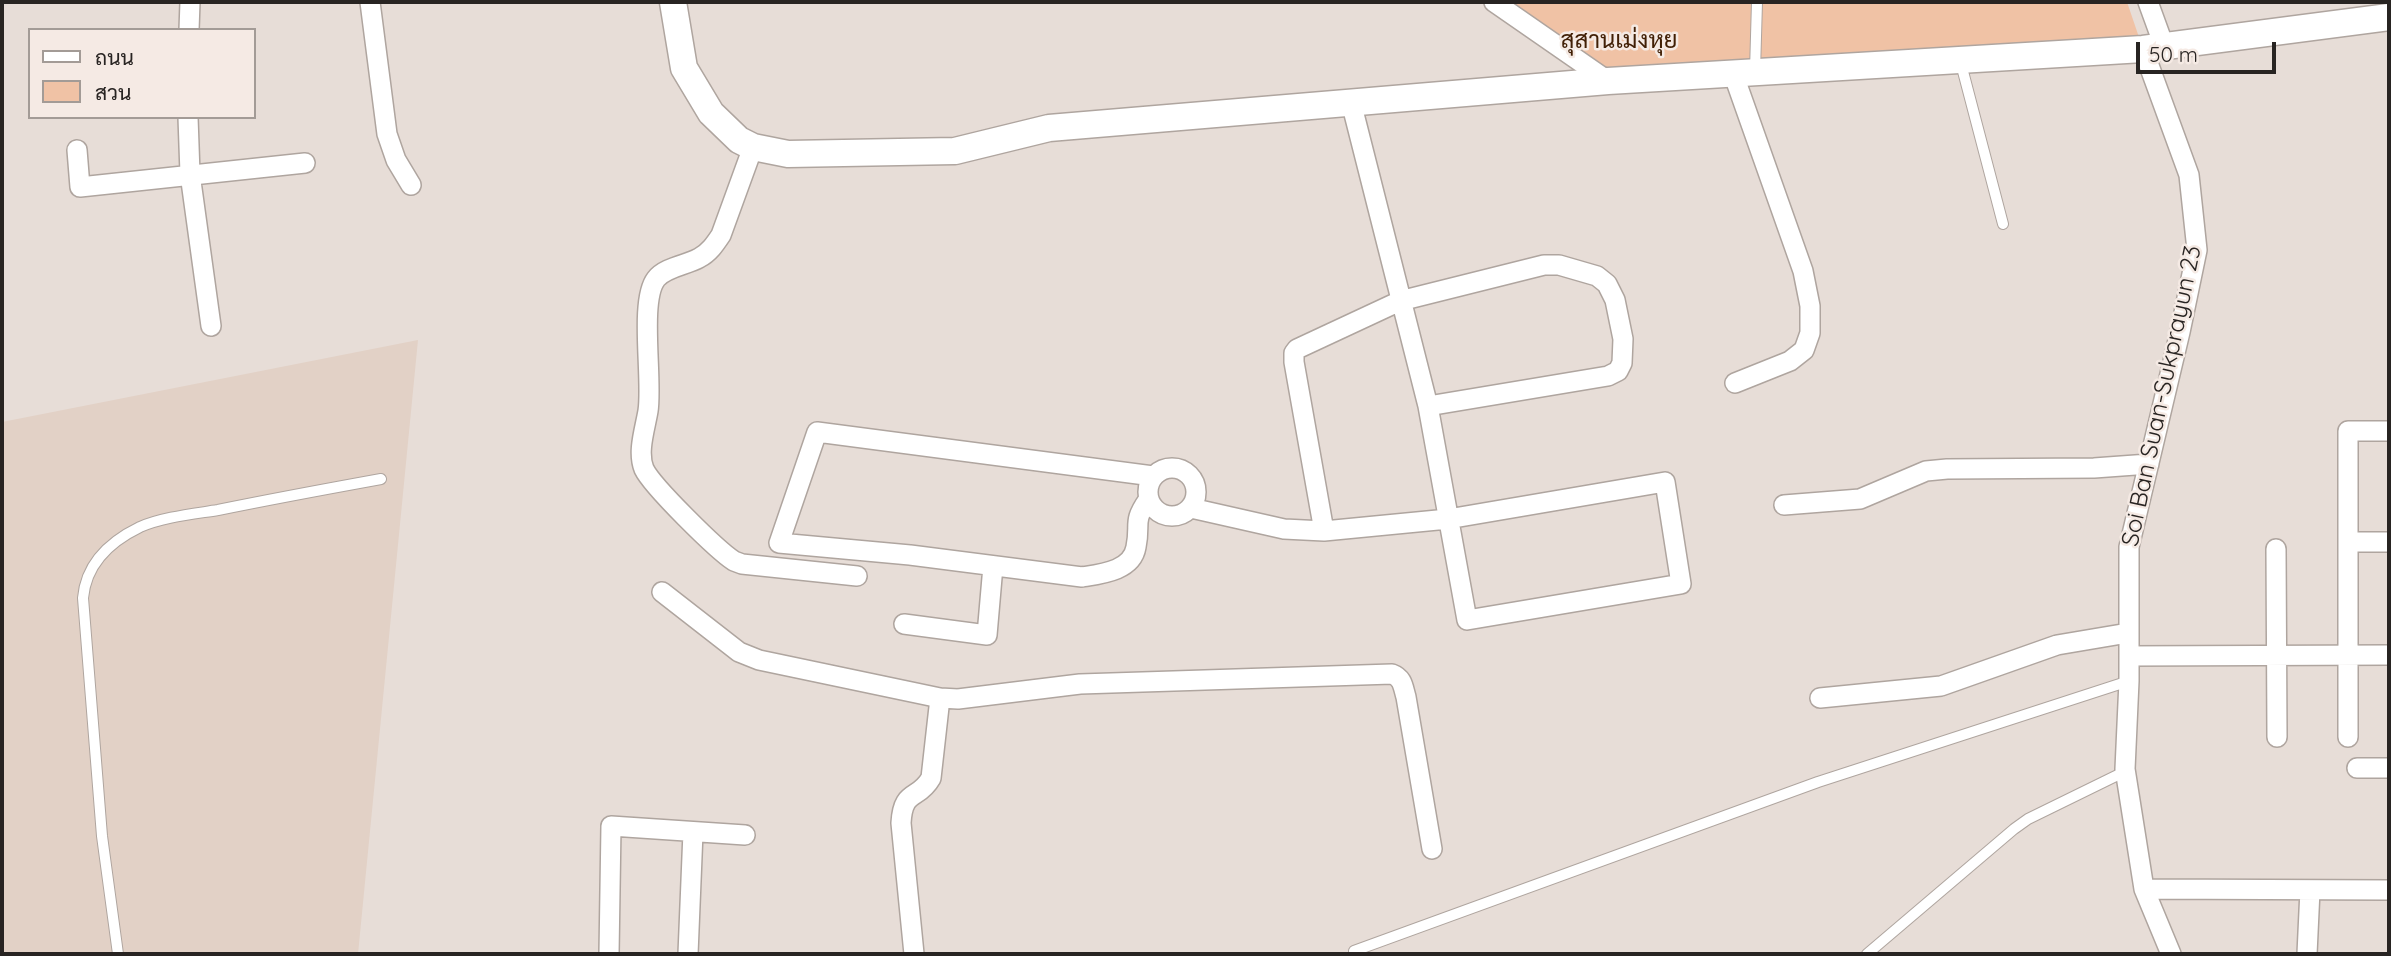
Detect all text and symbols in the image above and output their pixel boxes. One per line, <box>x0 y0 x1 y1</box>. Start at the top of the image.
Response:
park label: สุสานเม่งหุย <box>1561 27 1677 55</box>
legend <box>28 28 256 119</box>
scale bar <box>2139 28 2279 72</box>
text: 50 m <box>2149 41 2198 67</box>
text: ถนน <box>95 44 134 70</box>
text: สวน <box>95 79 131 105</box>
street label: Soi Ban Suan-Sukprayun 23 <box>2116 243 2208 549</box>

